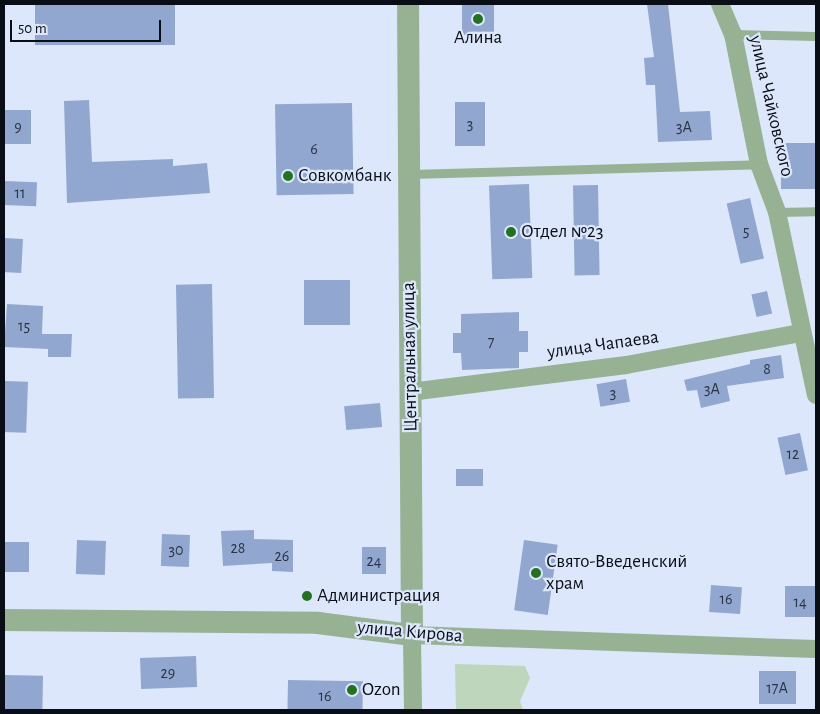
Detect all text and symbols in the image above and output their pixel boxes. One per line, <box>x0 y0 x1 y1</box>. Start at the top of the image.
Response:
scale bar <box>12 10 164 42</box>
marker: Алина <box>472 13 484 25</box>
text: 50 m <box>18 21 47 36</box>
place label: Алина <box>454 27 502 49</box>
street label: улица Чайковского <box>744 33 798 179</box>
house number: 3 <box>467 114 473 134</box>
house number: 9 <box>14 117 22 137</box>
house number: 3А <box>676 117 692 137</box>
house number: 6 <box>310 139 318 159</box>
place label: Совкомбанк <box>298 165 391 187</box>
marker: Совкомбанк <box>282 170 294 182</box>
house number: 11 <box>14 183 26 203</box>
place label: Отдел №23 <box>521 221 604 243</box>
house number: 5 <box>743 221 749 241</box>
marker: Отдел №23 <box>505 226 517 238</box>
street label: Центральная улица <box>397 282 423 432</box>
house number: 15 <box>18 316 30 336</box>
street label: улица Чапаева <box>546 326 660 364</box>
house number: 7 <box>488 332 494 352</box>
house number: 8 <box>763 359 771 379</box>
house number: 3А <box>704 379 720 399</box>
house number: 3 <box>610 383 616 403</box>
house number: 12 <box>787 444 799 464</box>
house number: 28 <box>231 538 245 558</box>
house number: 30 <box>168 540 184 560</box>
house number: 26 <box>275 546 289 566</box>
house number: 24 <box>367 551 381 571</box>
place label: Свято-Введенский храм <box>546 551 687 595</box>
marker: Свято-Введенский храм <box>530 567 542 579</box>
place label: Администрация <box>317 585 440 607</box>
house number: 16 <box>719 589 733 609</box>
marker: Администрация <box>301 590 313 602</box>
house number: 14 <box>793 592 807 612</box>
street label: улица Кирова <box>356 616 464 648</box>
house number: 29 <box>161 663 175 683</box>
house number: 17А <box>766 678 788 698</box>
place label: Ozon <box>362 679 401 701</box>
marker: Ozon <box>346 684 358 696</box>
house number: 16 <box>318 686 332 706</box>

